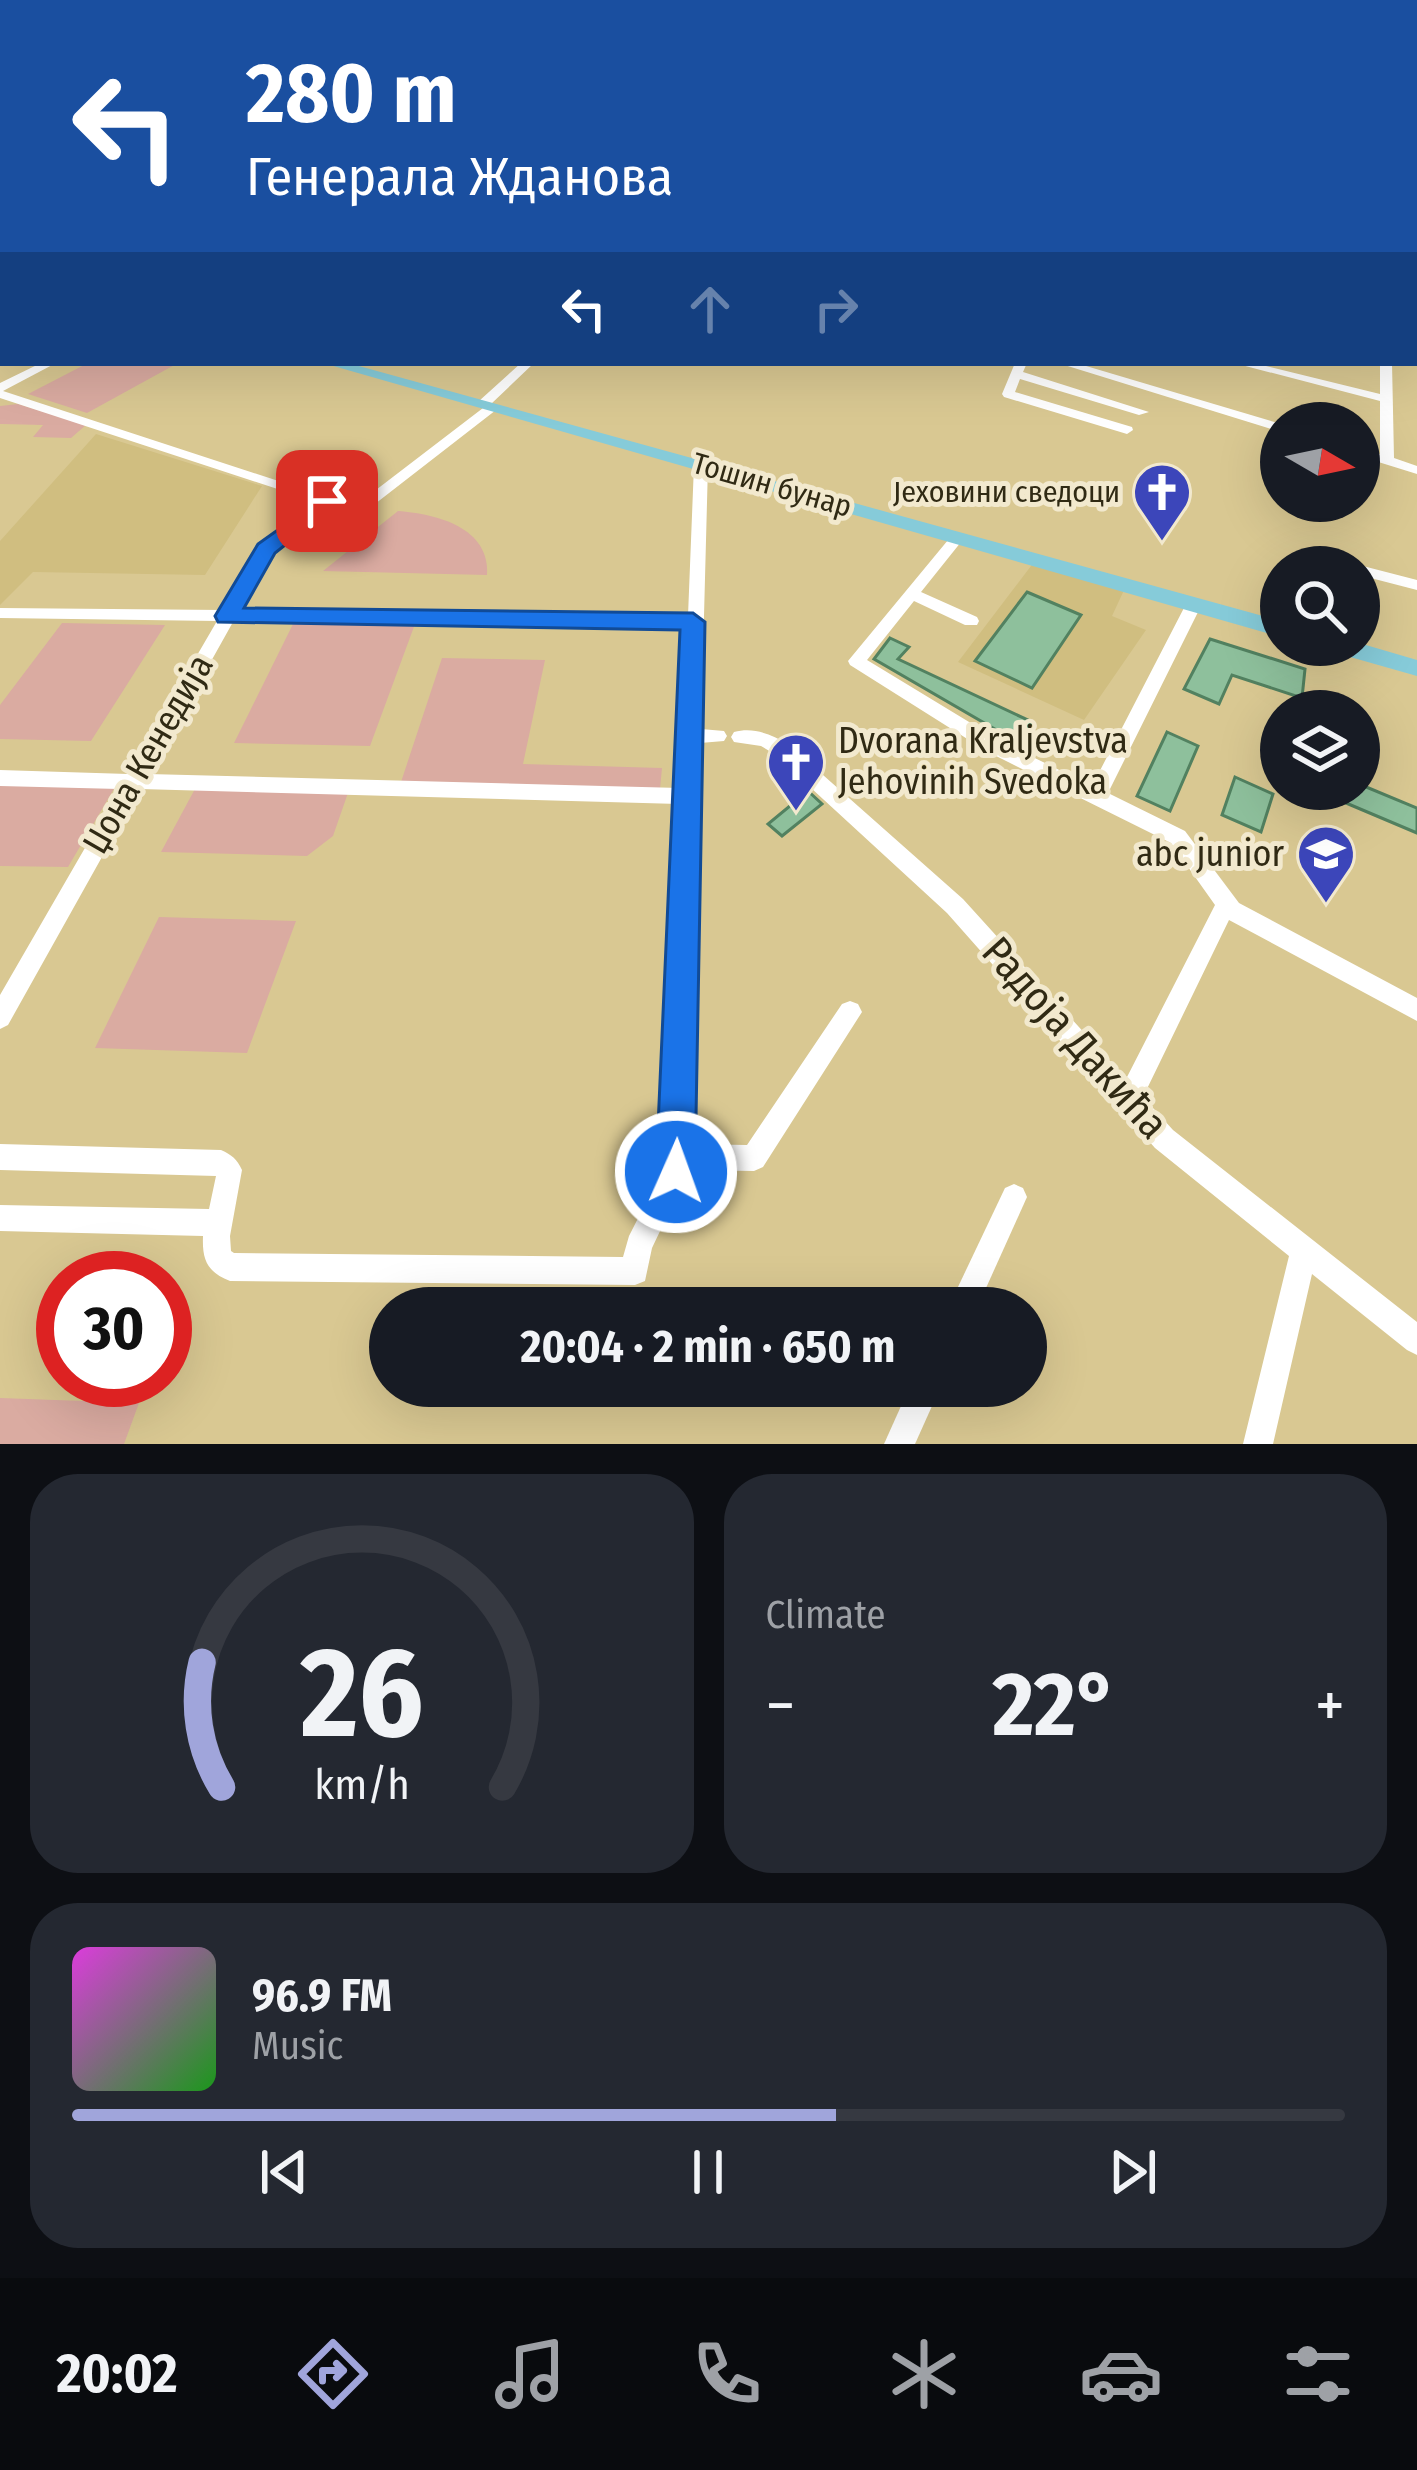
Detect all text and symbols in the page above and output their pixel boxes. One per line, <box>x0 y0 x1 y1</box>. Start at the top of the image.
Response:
text: 280 m <box>246 43 457 144</box>
icon: left <box>48 48 204 204</box>
text: Генерала Жданова <box>246 145 673 209</box>
icon: left <box>551 276 617 342</box>
icon: ahead <box>677 276 743 342</box>
icon: right <box>803 276 869 342</box>
north arrow <box>1260 402 1380 522</box>
map controls <box>1260 402 1380 810</box>
street label: Тошин бунар <box>688 445 856 525</box>
pin <box>276 450 378 552</box>
church icon: Јеховини сведоци <box>1131 461 1193 543</box>
icon: arrive <box>294 468 360 534</box>
place label: Јеховини сведоци <box>893 474 1120 510</box>
button: search <box>1260 546 1380 666</box>
street label: Џона Кенедија <box>73 646 223 862</box>
button: layers <box>1260 690 1380 810</box>
place label: Dvorana Kraljevstva Jehovinih Svedoka <box>838 719 1128 804</box>
church icon: Dvorana Kraljevstva Jehovinih Svedoka <box>765 731 827 813</box>
school or university icon: abc junior <box>1295 823 1357 905</box>
place label: abc junior <box>1136 832 1284 876</box>
street label: Радоја Дакића <box>972 927 1178 1149</box>
position arrow <box>613 1109 739 1235</box>
speed limit sign: 30 <box>36 1251 192 1407</box>
text: 20:04 · 2 min · 650 m <box>521 1320 895 1374</box>
text: Climate <box>766 1592 886 1638</box>
text: 26 <box>299 1619 423 1769</box>
text: 22° <box>992 1651 1118 1759</box>
text: − <box>766 1666 795 1745</box>
text: + <box>1315 1666 1345 1745</box>
text: km/h <box>314 1758 410 1809</box>
text: 96.9 FM <box>252 1969 392 2023</box>
text: Music <box>252 2023 343 2069</box>
icon: previous <box>251 2139 317 2205</box>
icon: pause <box>675 2139 741 2205</box>
icon: next <box>1100 2139 1166 2205</box>
icon: directions <box>291 2332 375 2416</box>
icon: music <box>488 2332 572 2416</box>
icon: phone <box>685 2332 769 2416</box>
icon: climate <box>882 2332 966 2416</box>
icon: car <box>1079 2332 1163 2416</box>
icon: filters <box>1276 2332 1360 2416</box>
text: 20:02 <box>57 2342 177 2406</box>

